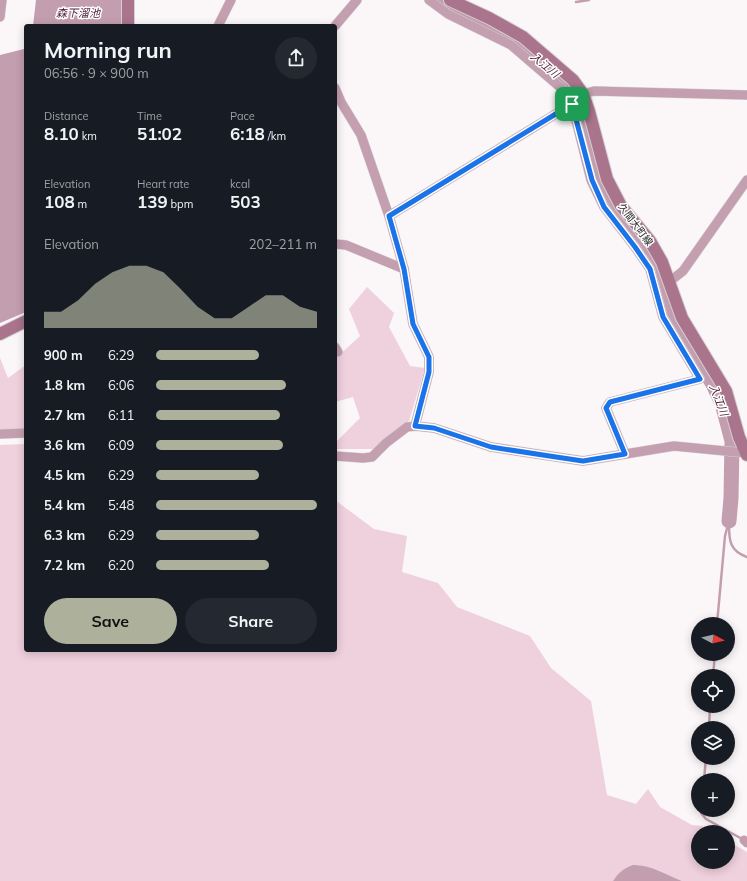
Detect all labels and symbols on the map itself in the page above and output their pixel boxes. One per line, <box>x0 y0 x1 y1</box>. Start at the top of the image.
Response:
water label: 森下溜池 <box>56 6 101 20</box>
water label: 入江川 <box>528 49 563 82</box>
pin <box>555 87 589 121</box>
street label: 久間大町線 <box>615 200 656 248</box>
water label: 入江川 <box>707 382 732 419</box>
north arrow <box>691 617 735 661</box>

